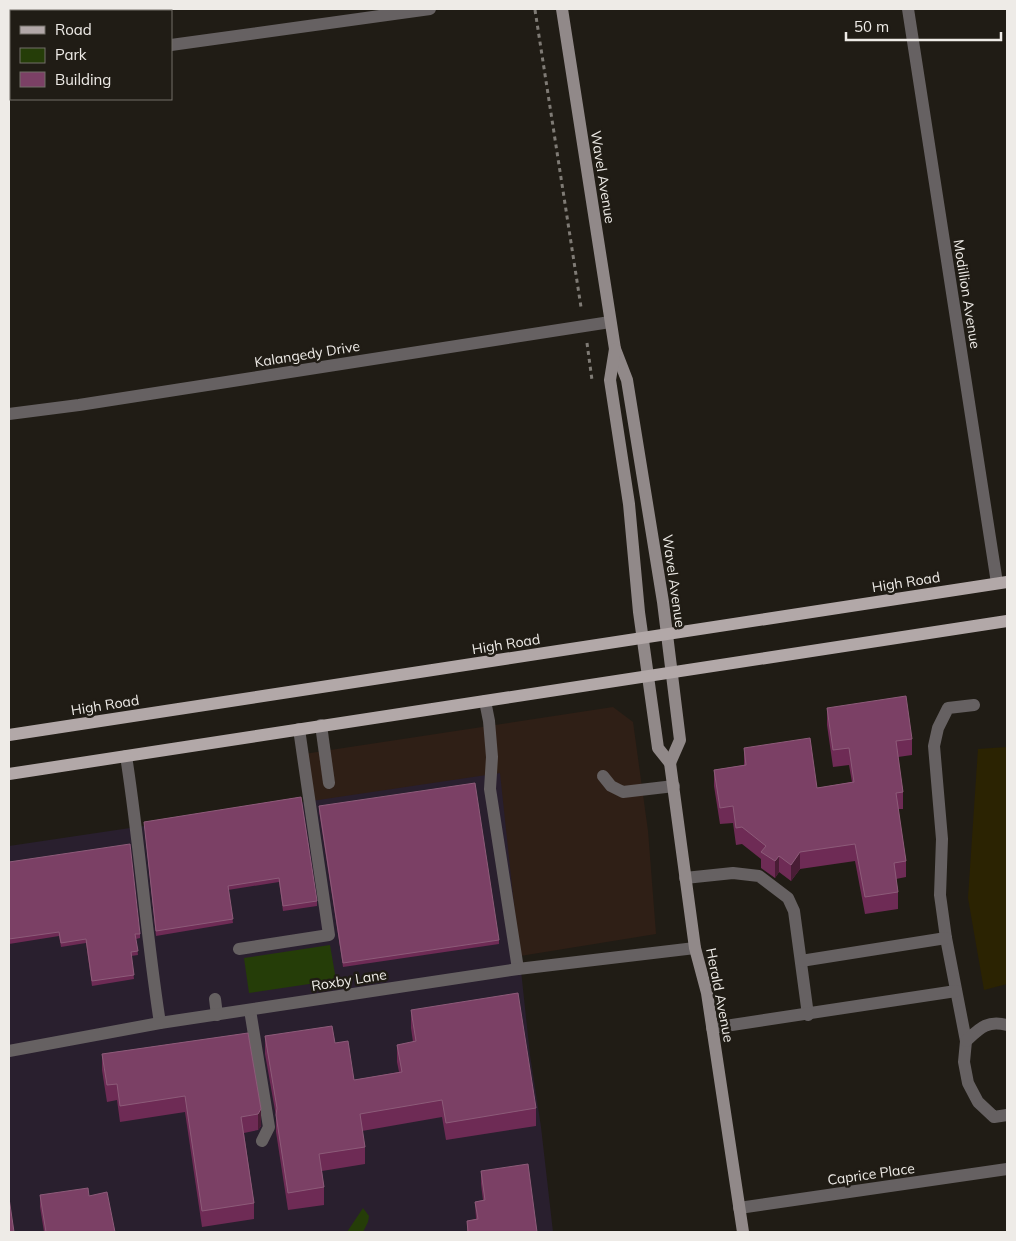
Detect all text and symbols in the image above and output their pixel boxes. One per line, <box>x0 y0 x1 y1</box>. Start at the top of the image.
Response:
legend <box>10 10 172 100</box>
scale bar <box>846 10 1001 42</box>
text: 50 m <box>854 17 889 36</box>
text: Road <box>55 20 92 39</box>
text: Park <box>55 45 87 64</box>
text: Building <box>55 70 111 89</box>
street label: Wavel Avenue <box>587 129 619 225</box>
street label: Modillion Avenue <box>949 238 985 350</box>
street label: Kalangedy Drive <box>253 337 361 371</box>
street label: Wavel Avenue <box>659 533 689 629</box>
street label: High Road <box>871 568 941 596</box>
street label: High Road <box>471 630 541 658</box>
street label: High Road <box>70 691 140 719</box>
street label: Herald Avenue <box>702 946 738 1044</box>
street label: Roxby Lane <box>310 965 388 995</box>
street label: Caprice Place <box>826 1159 916 1189</box>

